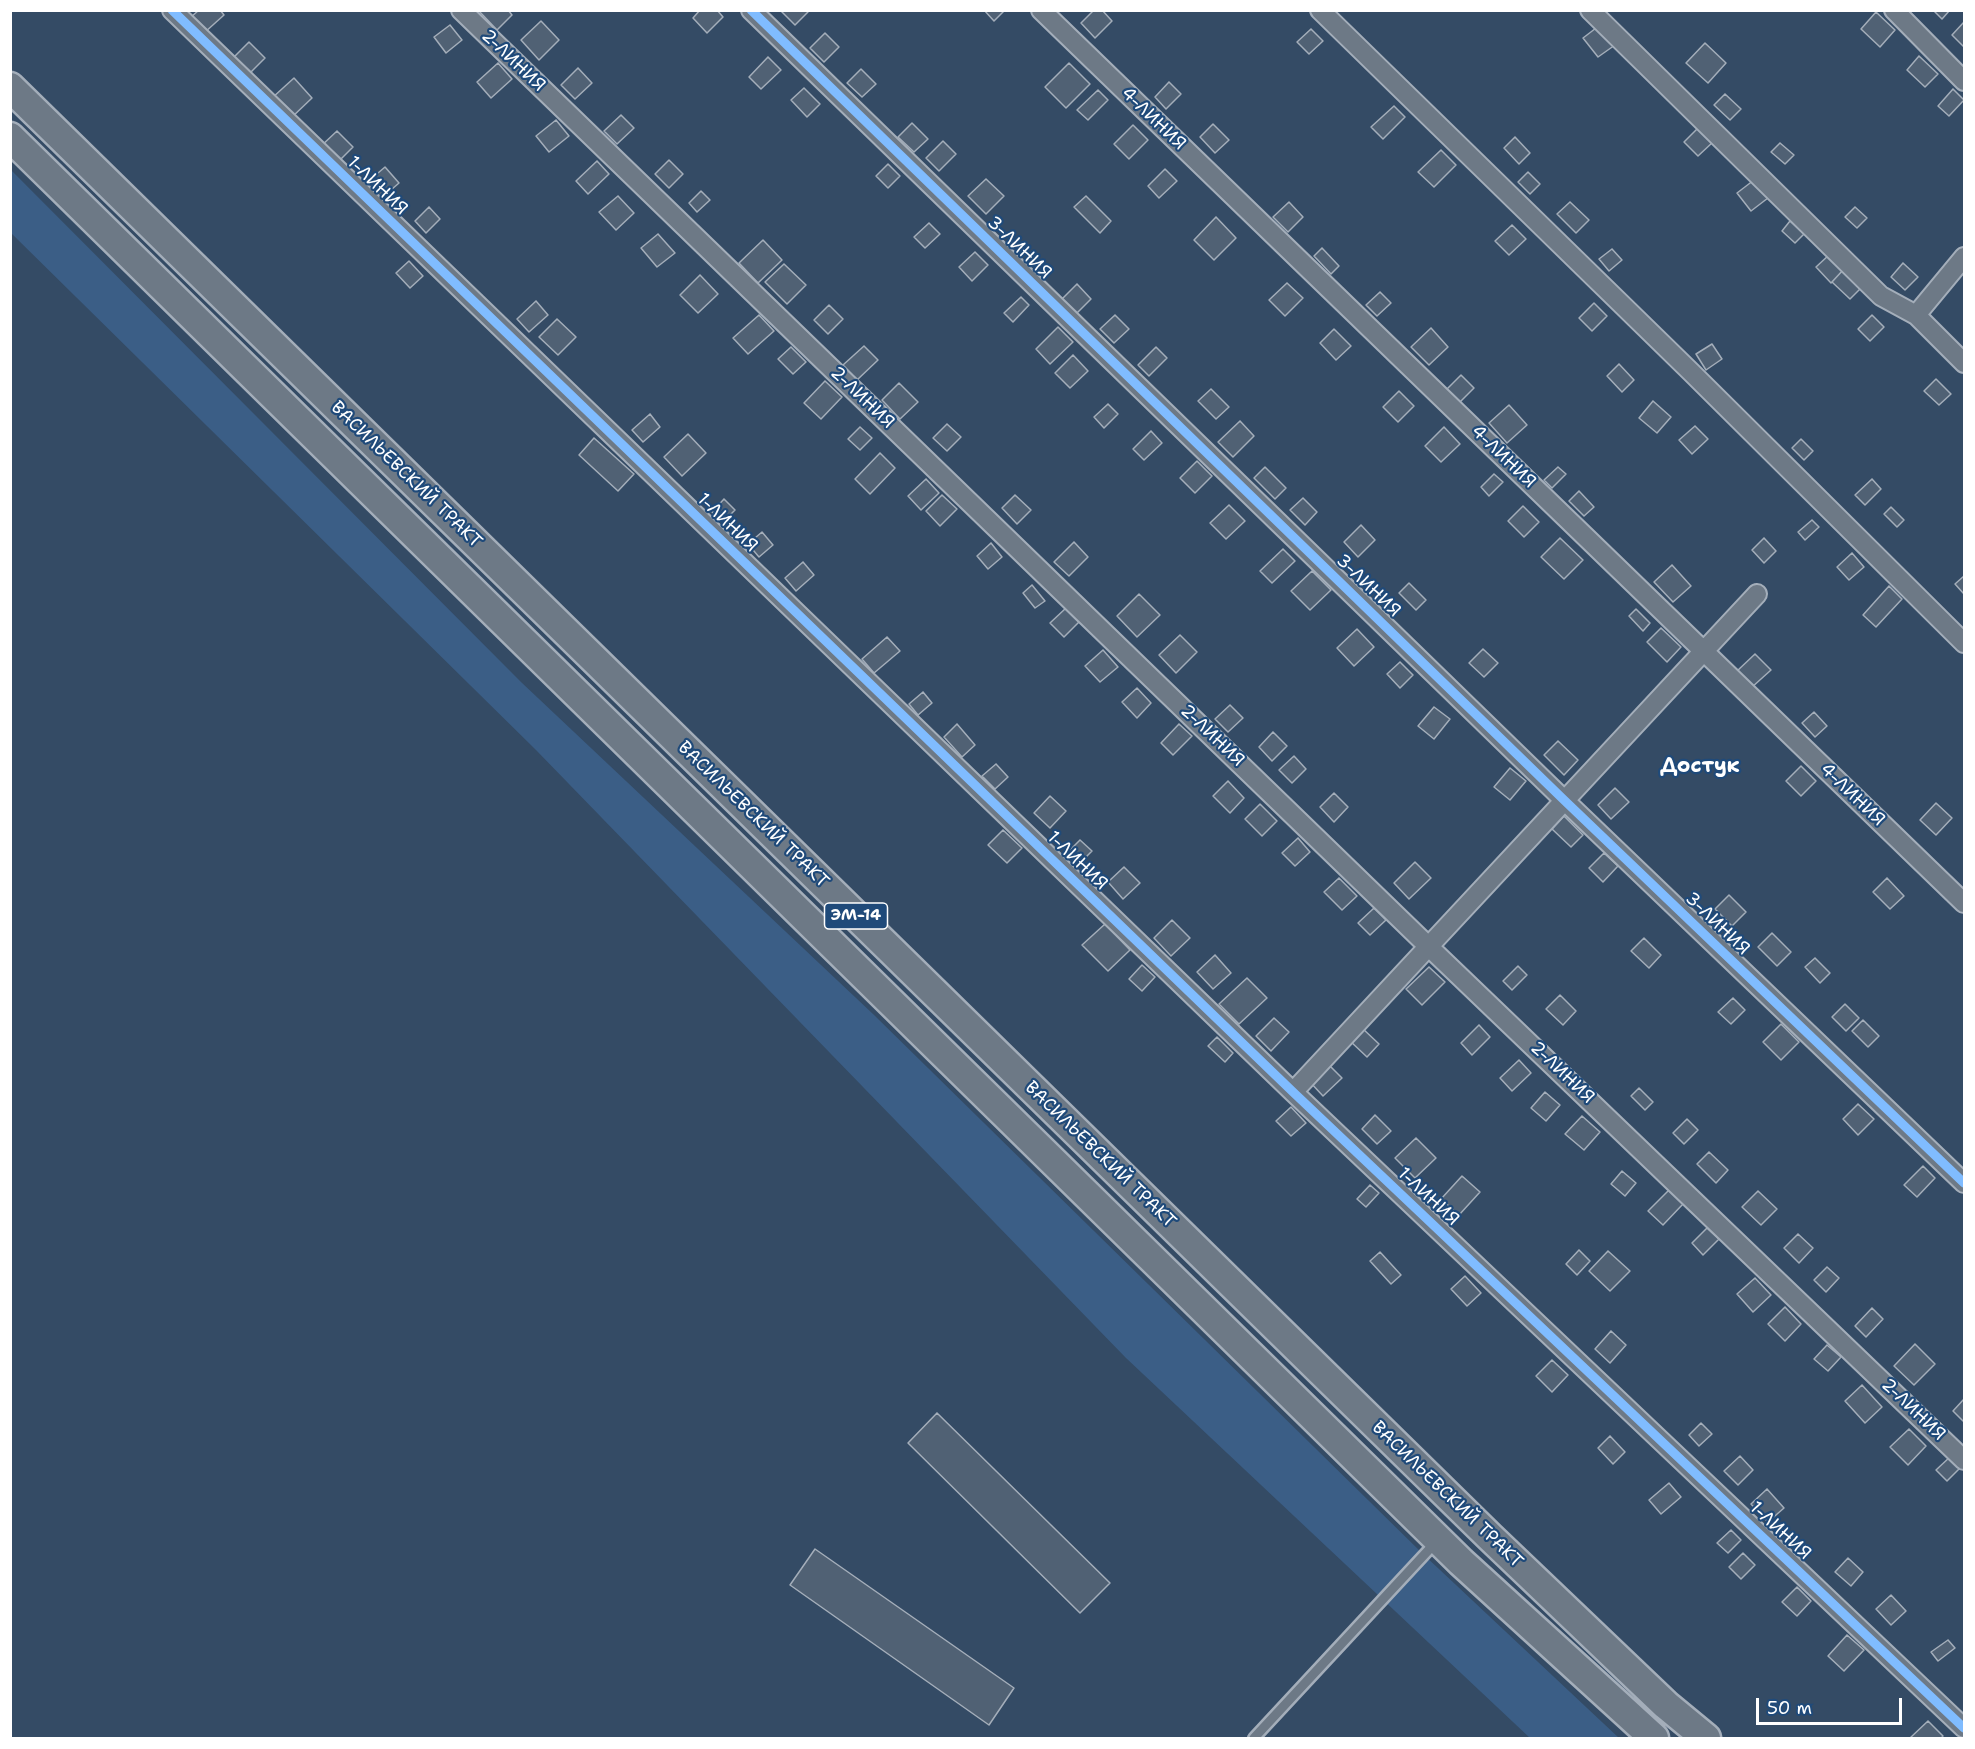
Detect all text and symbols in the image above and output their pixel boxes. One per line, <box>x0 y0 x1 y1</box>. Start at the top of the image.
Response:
street label: 2-ЛИНИЯ <box>477 25 549 97</box>
street label: 4-ЛИНИЯ <box>1116 83 1190 155</box>
street label: 1-ЛИНИЯ <box>342 152 412 220</box>
street label: 3-ЛИНИЯ <box>982 212 1056 284</box>
street label: 2-ЛИНИЯ <box>826 362 898 434</box>
street label: ВАСИЛЬЕВСКИЙ ТРАКТ <box>326 397 486 553</box>
street label: 4-ЛИНИЯ <box>1466 421 1540 493</box>
street label: 1-ЛИНИЯ <box>692 489 762 557</box>
street label: 3-ЛИНИЯ <box>1331 550 1405 622</box>
street label: 2-ЛИНИЯ <box>1176 700 1248 772</box>
street label: ВАСИЛЬЕВСКИЙ ТРАКТ <box>673 737 833 893</box>
district label: Достук <box>1660 754 1740 780</box>
street label: 4-ЛИНИЯ <box>1815 759 1889 831</box>
street label: 1-ЛИНИЯ <box>1042 827 1112 895</box>
street label: 3-ЛИНИЯ <box>1680 888 1754 960</box>
road number: ЭМ-14 <box>824 903 888 929</box>
street label: 2-ЛИНИЯ <box>1526 1037 1598 1109</box>
street label: ВАСИЛЬЕВСКИЙ ТРАКТ <box>1020 1077 1180 1233</box>
street label: 1-ЛИНИЯ <box>1393 1163 1463 1231</box>
street label: 2-ЛИНИЯ <box>1877 1374 1949 1446</box>
street label: ВАСИЛЬЕВСКИЙ ТРАКТ <box>1367 1417 1527 1573</box>
street label: 1-ЛИНИЯ <box>1745 1497 1815 1565</box>
scale bar <box>1759 1686 1904 1724</box>
text: 50 m <box>1767 1696 1812 1720</box>

